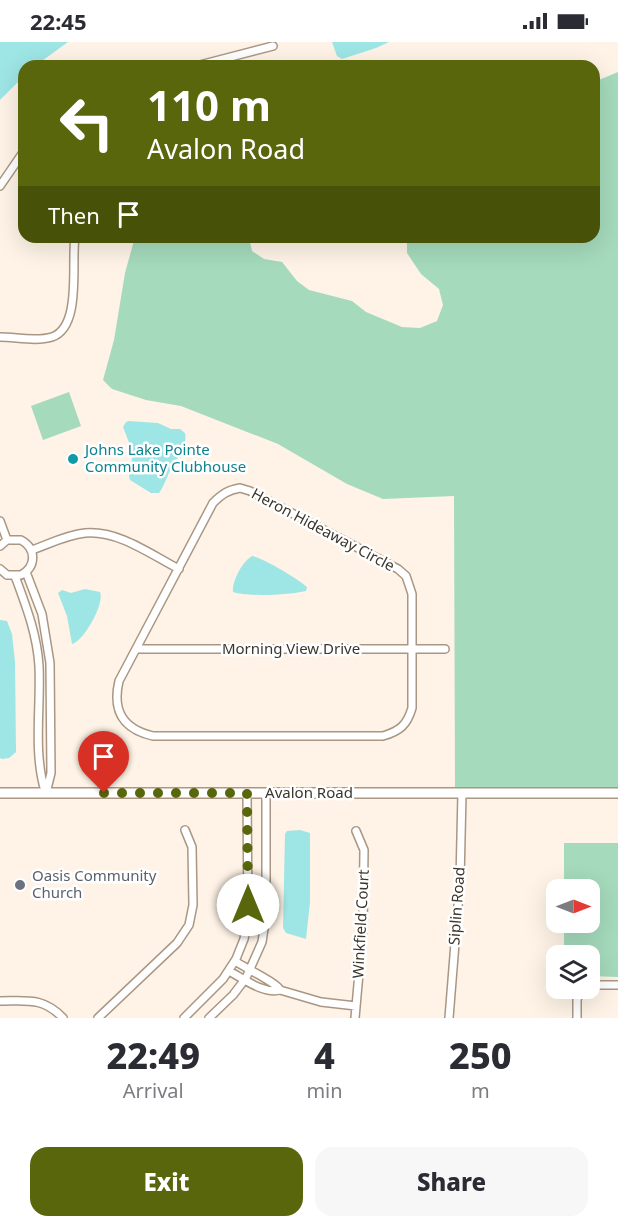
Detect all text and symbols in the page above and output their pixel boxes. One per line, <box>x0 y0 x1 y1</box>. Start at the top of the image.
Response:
text: 22:45 <box>30 6 87 36</box>
text: 110 m <box>147 76 271 133</box>
icon: left <box>48 84 126 162</box>
text: Avalon Road <box>147 130 305 167</box>
icon: arrive <box>112 198 145 231</box>
text: Then <box>48 200 100 230</box>
place label: Johns Lake Pointe Community Clubhouse <box>83 439 246 476</box>
marker: Johns Lake Pointe Community Clubhouse <box>66 452 80 466</box>
street label: Heron Hideaway Circle <box>248 483 399 575</box>
street label: Morning View Drive <box>222 638 360 658</box>
pin <box>78 731 129 793</box>
icon: arrive <box>87 740 120 773</box>
street label: Avalon Road <box>265 782 353 802</box>
place label: Oasis Community Church <box>32 865 157 902</box>
street label: Siplin Road <box>443 866 469 946</box>
street label: Winkfield Court <box>347 868 373 979</box>
position arrow <box>216 873 280 937</box>
marker: Oasis Community Church <box>13 878 27 892</box>
north arrow <box>546 879 600 933</box>
map controls <box>546 879 600 999</box>
button: layers <box>546 945 600 999</box>
text: 22:49 <box>106 1031 200 1080</box>
text: 4 <box>314 1031 335 1080</box>
text: 250 <box>449 1031 512 1080</box>
text: Arrival <box>123 1077 184 1104</box>
text: min <box>306 1077 343 1104</box>
text: m <box>471 1077 490 1104</box>
button: Exit <box>30 1147 303 1216</box>
button: Share <box>315 1147 588 1216</box>

